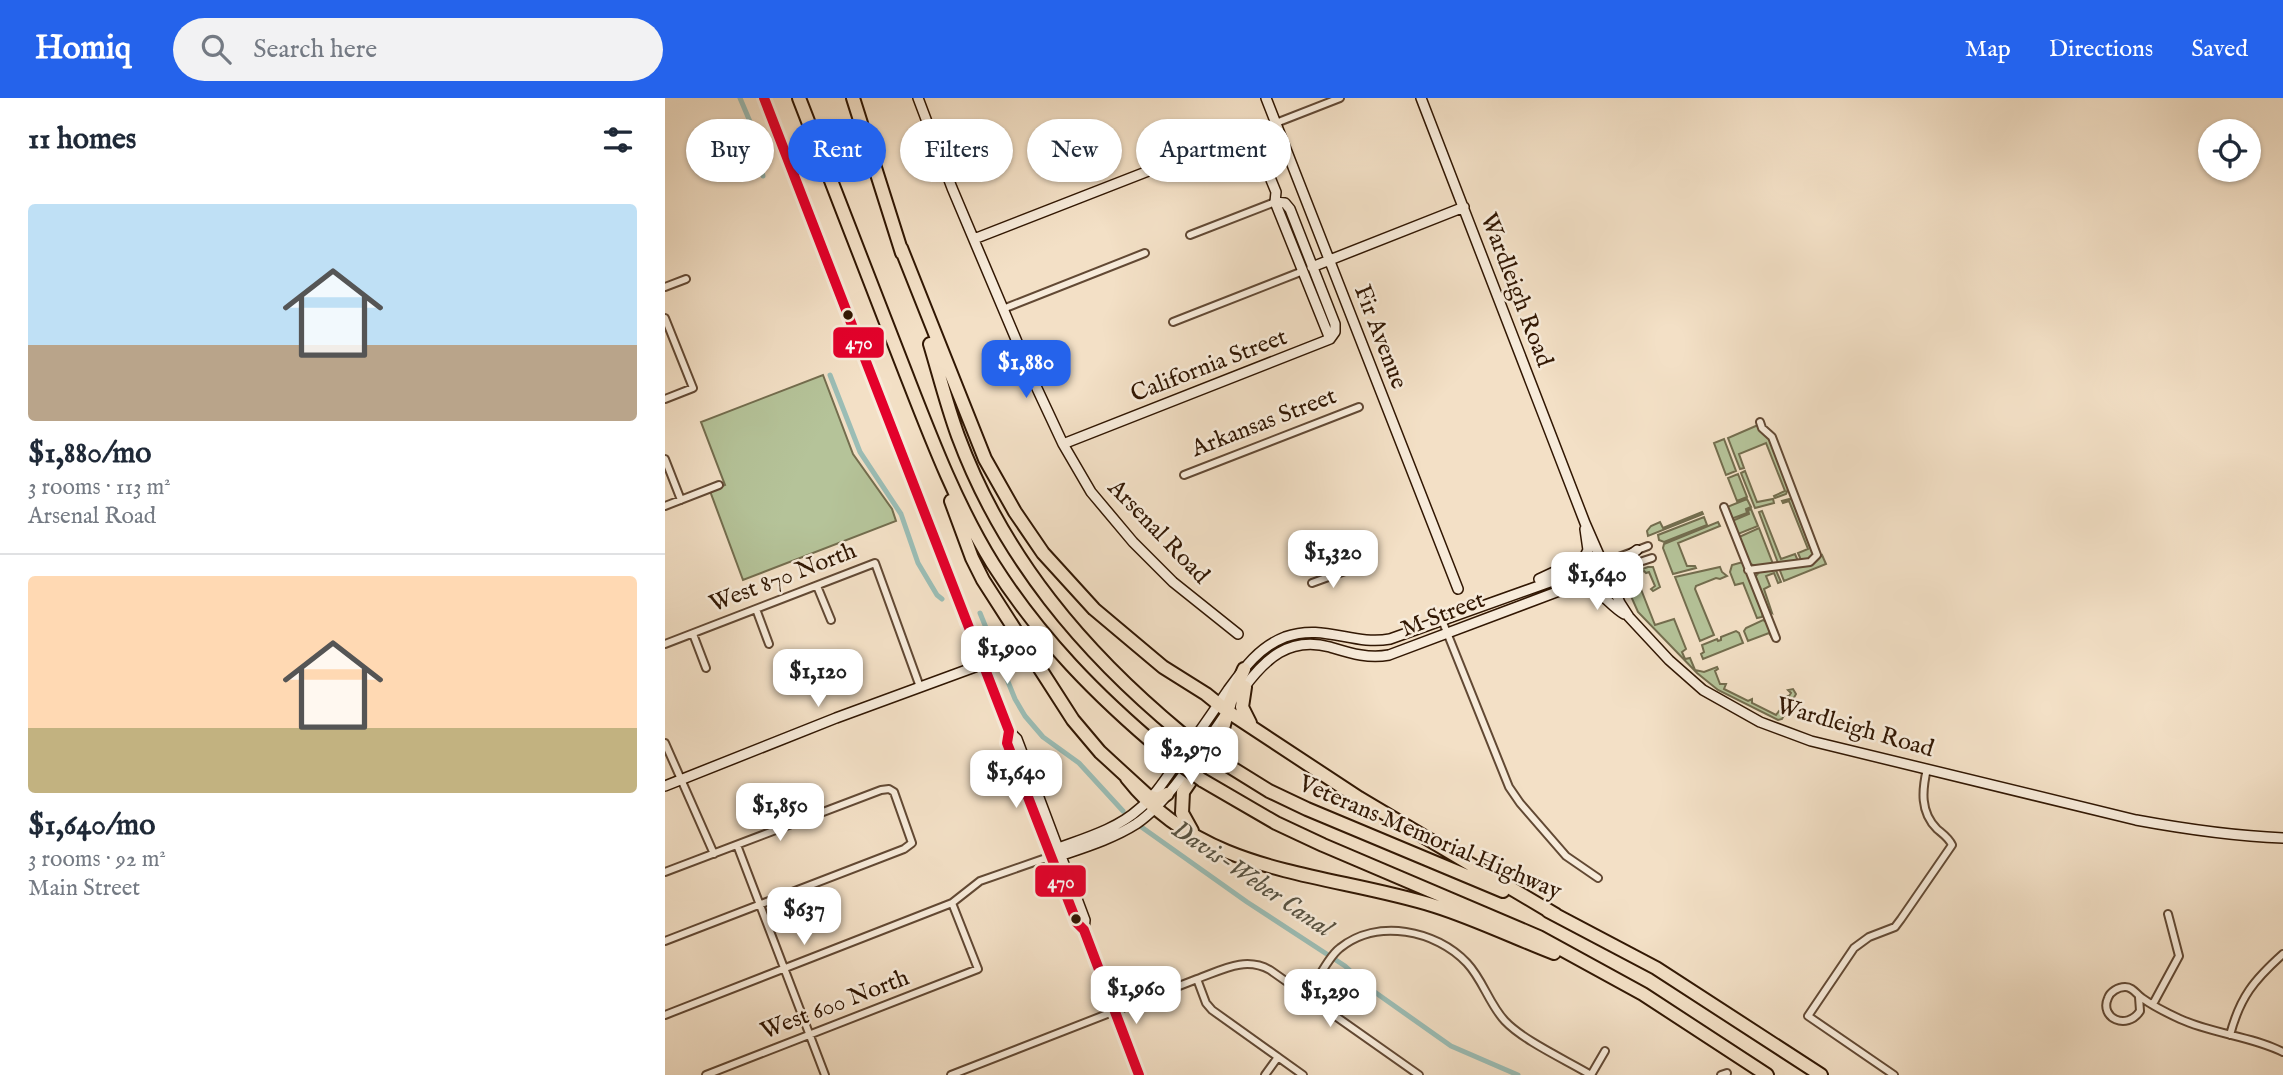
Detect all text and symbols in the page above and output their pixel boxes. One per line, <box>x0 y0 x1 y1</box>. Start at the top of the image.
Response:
search box <box>173 18 663 81</box>
text: Homiq <box>35 28 131 70</box>
icon: search <box>197 30 235 68</box>
text: Search here <box>253 33 377 66</box>
text: Map <box>1965 34 2011 65</box>
text: Directions <box>2049 34 2153 65</box>
text: Saved <box>2191 34 2248 65</box>
chip: Buy <box>686 119 774 182</box>
chip: Rent <box>788 119 886 182</box>
chip: Filters <box>900 119 1013 182</box>
chip: New <box>1027 119 1122 182</box>
chip: Apartment <box>1136 119 1291 182</box>
map controls <box>2198 119 2261 182</box>
button: locate <box>2198 119 2261 182</box>
text: 11 homes <box>28 121 136 159</box>
icon: filters <box>599 121 637 159</box>
street label: Wardleigh Road <box>1472 209 1560 372</box>
icon: home <box>270 250 396 376</box>
street label: Fir Avenue <box>1346 281 1414 393</box>
unlabelled marker <box>841 308 855 322</box>
street label: California Street <box>1126 322 1292 410</box>
line badge: 470 <box>832 326 885 359</box>
text: 470 <box>846 332 872 356</box>
pin: $1,880 <box>969 341 1083 400</box>
text: $1,880 <box>998 348 1054 377</box>
street label: Arkansas Street <box>1186 381 1341 465</box>
text: $1,880/mo <box>28 435 152 473</box>
street label: Arsenal Road <box>1100 472 1216 591</box>
text: 3 rooms · 113 m² <box>28 473 171 502</box>
text: Arsenal Road <box>28 502 156 531</box>
pin: $1,320 <box>1276 531 1390 590</box>
street label: West 870 North <box>705 536 861 620</box>
text: $1,320 <box>1304 538 1362 567</box>
pin: $1,640 <box>1540 552 1654 612</box>
text: $1,640 <box>1567 560 1627 589</box>
street label: M Street <box>1397 585 1489 645</box>
icon: home <box>270 622 396 748</box>
pin: $1,900 <box>950 626 1064 686</box>
text: $1,900 <box>977 634 1037 663</box>
pin: $1,120 <box>761 650 875 709</box>
text: $1,120 <box>789 657 847 686</box>
street label: Wardleigh Road <box>1773 691 1938 765</box>
pin: $2,970 <box>1134 728 1248 787</box>
text: $2,970 <box>1160 735 1222 764</box>
pin: $1,640 <box>959 750 1073 810</box>
text: $1,640 <box>986 758 1046 787</box>
street label: Veterans Memorial Highway <box>1293 768 1566 908</box>
pin: $1,850 <box>723 784 837 843</box>
text: $1,850 <box>752 791 808 820</box>
text: $1,640/mo <box>28 807 155 845</box>
water label: Davis-Weber Canal <box>1165 813 1340 946</box>
text: 3 rooms · 92 m² <box>28 845 166 874</box>
line badge: 470 <box>1034 864 1087 898</box>
text: 470 <box>1048 871 1074 895</box>
text: Main Street <box>28 874 140 903</box>
pin: $637 <box>763 888 845 947</box>
text: $637 <box>783 895 825 924</box>
unlabelled marker <box>1069 912 1083 926</box>
street label: West 600 North <box>756 962 914 1047</box>
pin: $1,960 <box>1079 967 1193 1026</box>
pin: $1,290 <box>1273 970 1387 1029</box>
text: $1,960 <box>1107 974 1165 1003</box>
text: $1,290 <box>1300 977 1360 1006</box>

